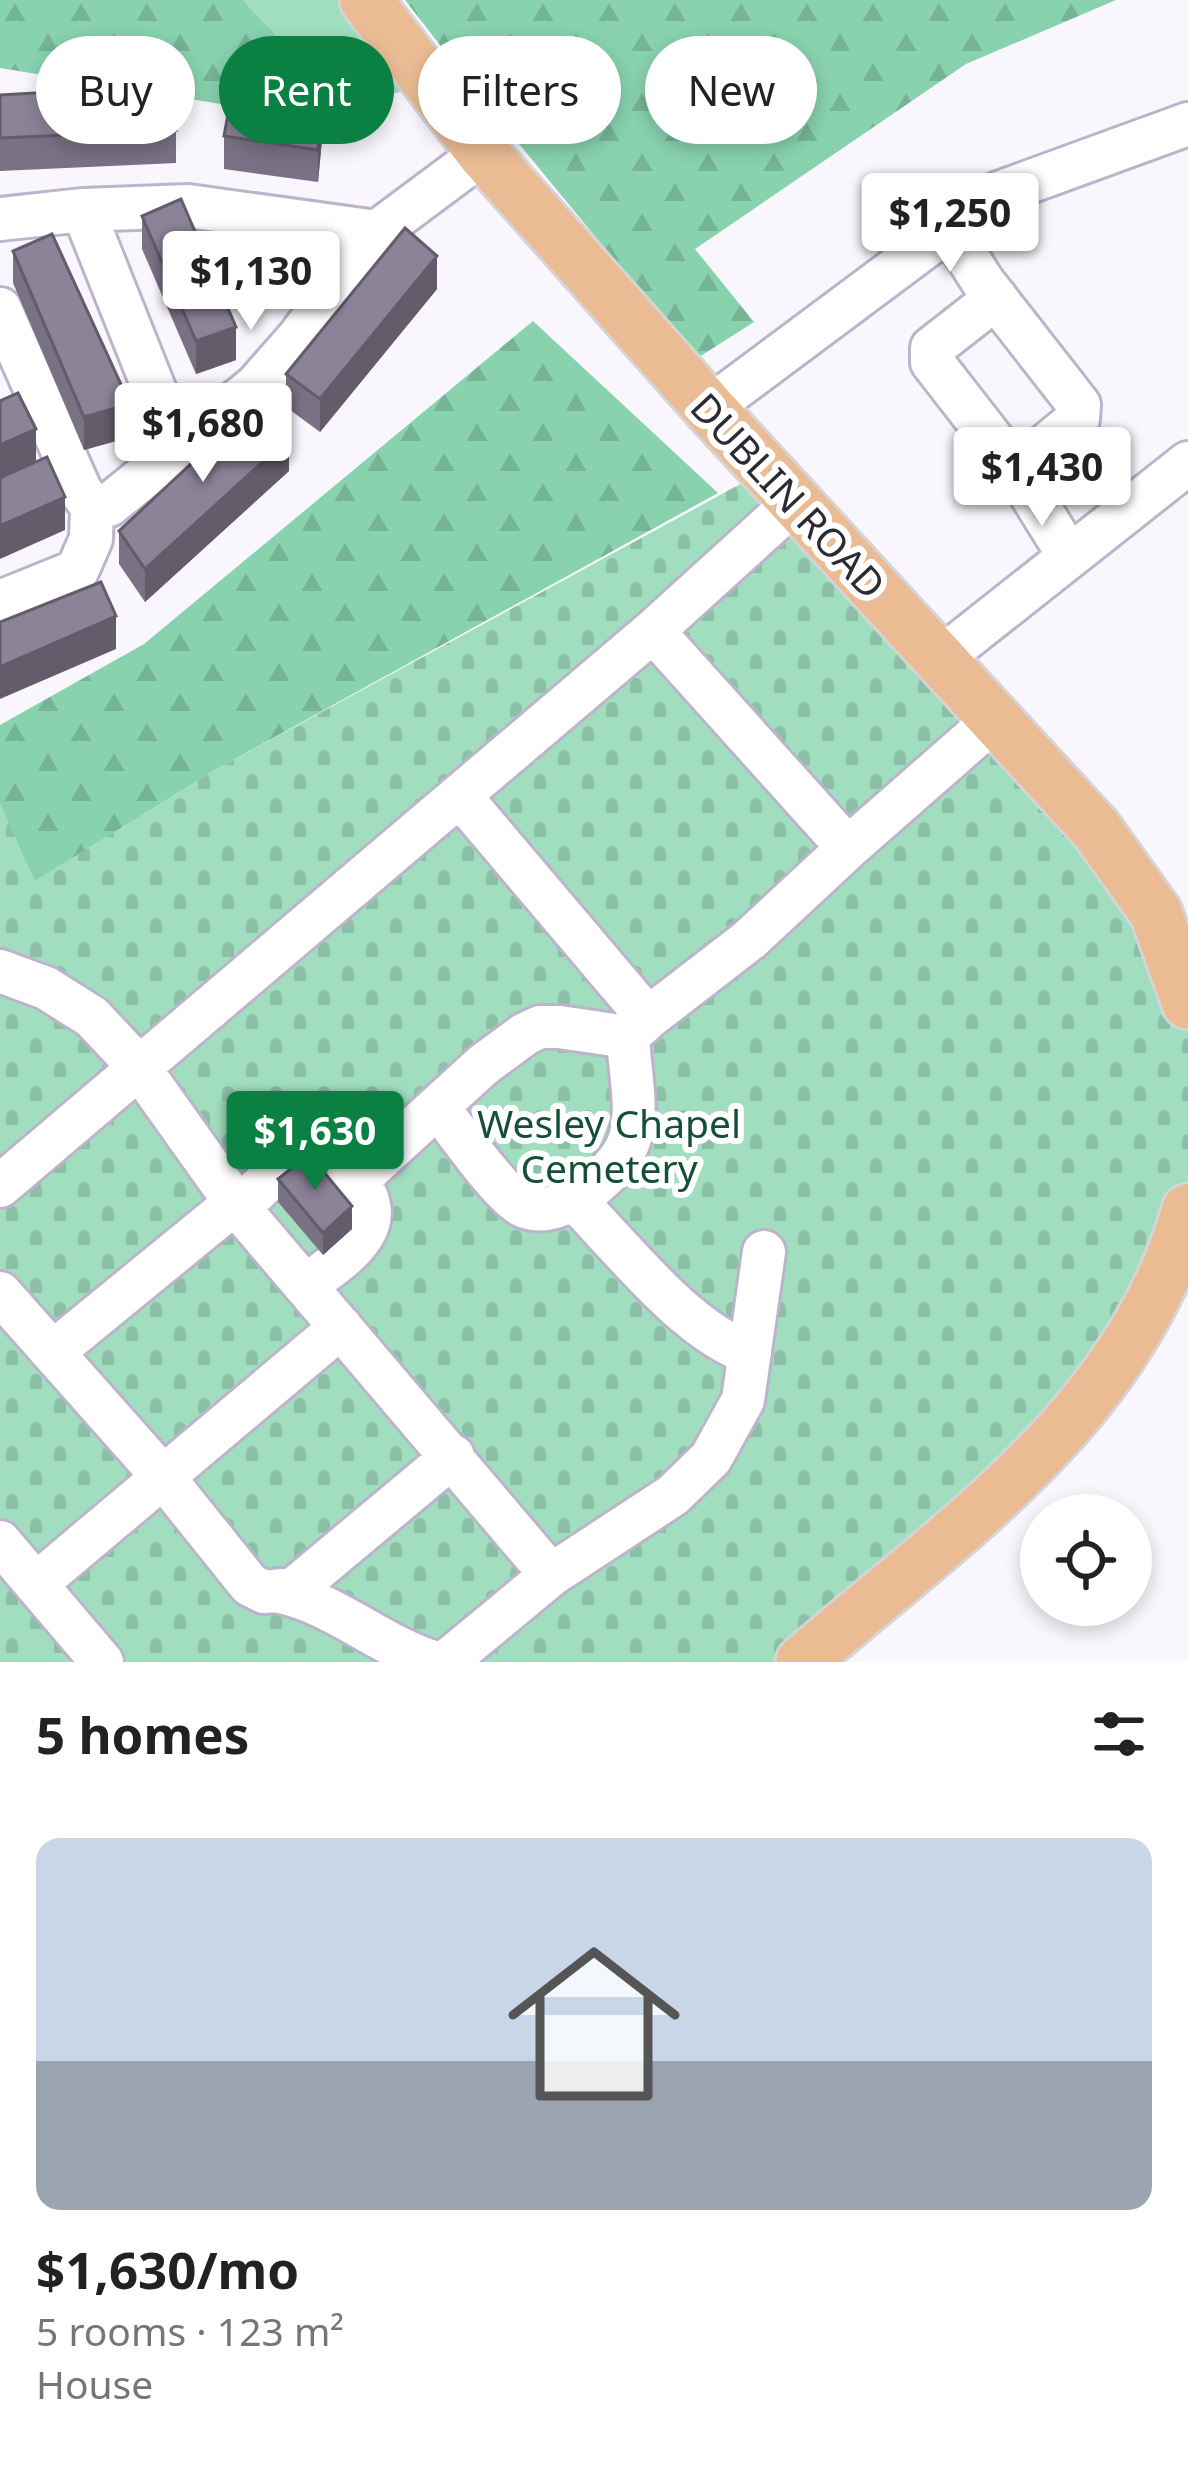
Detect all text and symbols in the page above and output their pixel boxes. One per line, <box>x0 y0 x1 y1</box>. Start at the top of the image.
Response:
chip: Buy <box>36 36 195 144</box>
chip: Rent <box>219 36 394 144</box>
chip: Filters <box>418 36 621 144</box>
chip: New <box>645 36 817 144</box>
pin: $1,250 <box>852 173 1048 275</box>
text: $1,250 <box>889 185 1011 238</box>
pin: $1,130 <box>153 231 349 333</box>
text: $1,130 <box>190 243 312 296</box>
street label: DUBLIN ROAD <box>680 381 898 609</box>
pin: $1,680 <box>105 383 301 485</box>
text: $1,680 <box>142 395 264 448</box>
pin: $1,430 <box>944 427 1140 529</box>
text: $1,430 <box>981 439 1103 492</box>
pin: $1,630 <box>217 1091 413 1193</box>
park label: Wesley Chapel Cemetery <box>477 1096 741 1194</box>
text: $1,630 <box>254 1103 376 1156</box>
map controls <box>1020 1494 1152 1626</box>
button: locate <box>1020 1494 1152 1626</box>
text: 5 homes <box>36 1699 249 1769</box>
icon: filters <box>1086 1701 1152 1767</box>
icon: home <box>486 1916 702 2132</box>
text: $1,630/mo <box>36 2234 299 2304</box>
text: 5 rooms · 123 m² <box>36 2304 344 2357</box>
text: House <box>36 2357 153 2410</box>

